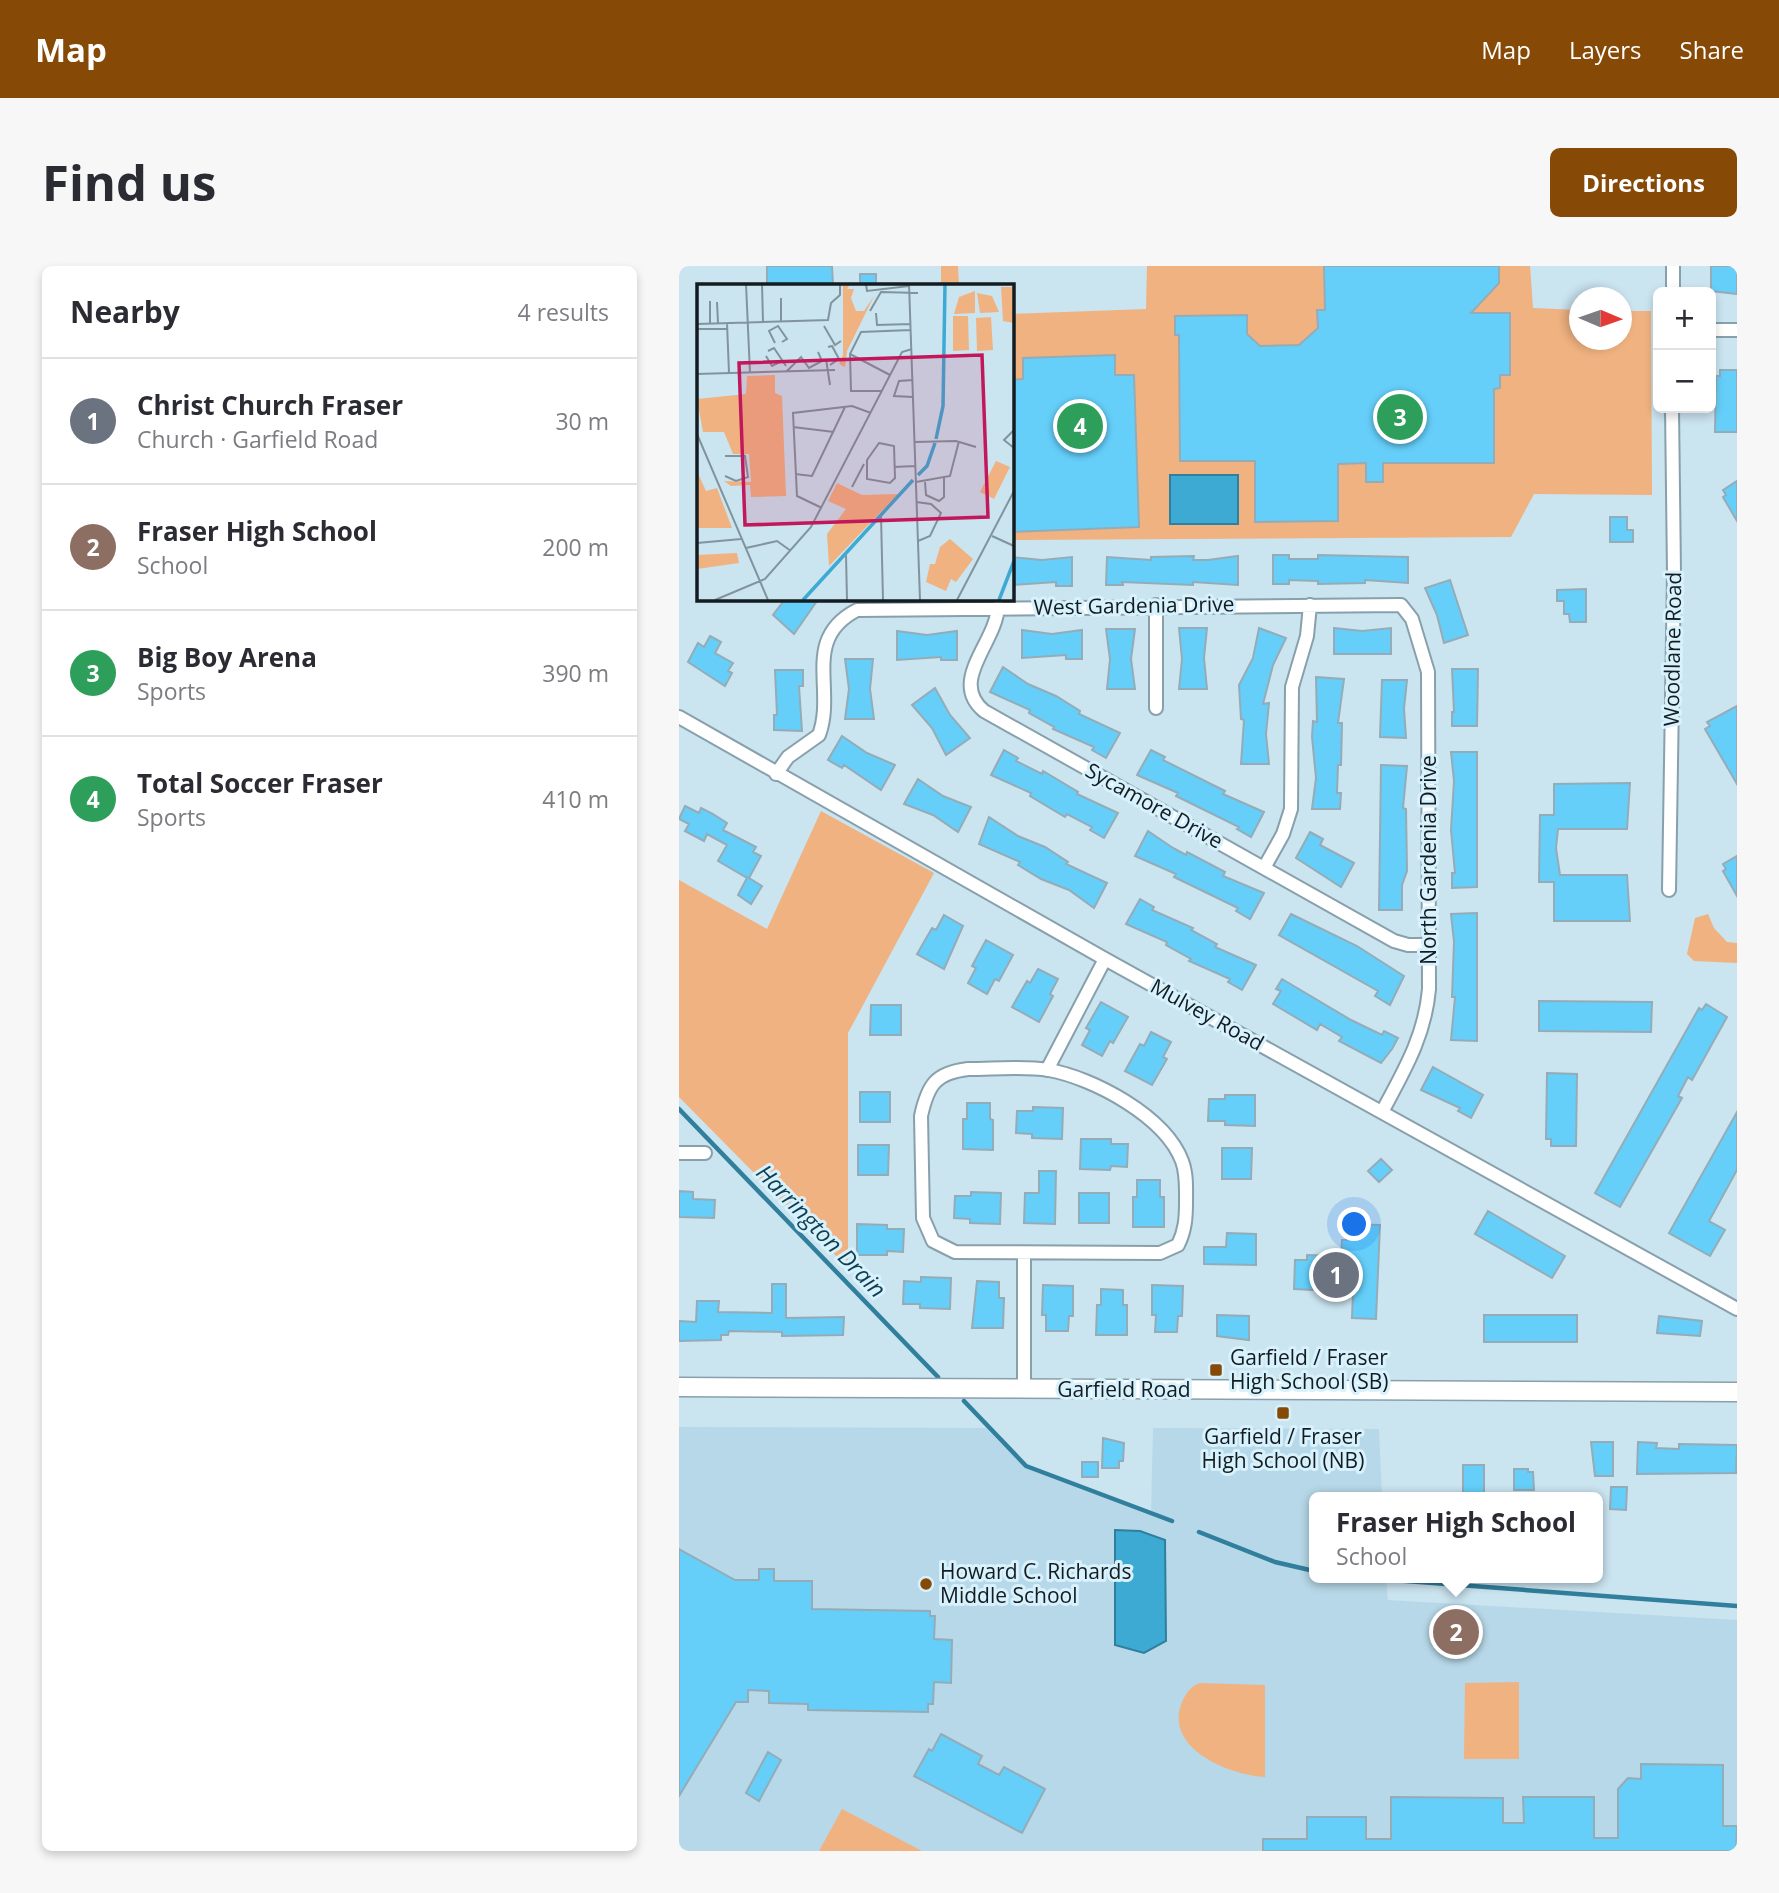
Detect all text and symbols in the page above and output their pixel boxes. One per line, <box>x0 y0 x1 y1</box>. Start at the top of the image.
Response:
text: Map <box>35 27 107 72</box>
text: Map <box>1481 33 1531 66</box>
text: Layers <box>1569 33 1642 66</box>
text: Share <box>1680 33 1744 66</box>
button: Directions <box>1550 148 1737 217</box>
text: Find us <box>42 149 216 215</box>
inset map <box>697 284 1013 600</box>
north arrow <box>1569 287 1632 350</box>
map controls <box>1653 287 1716 413</box>
button: + <box>1653 287 1716 350</box>
text: Nearby <box>70 291 180 332</box>
text: 4 results <box>518 296 609 328</box>
button: − <box>1653 350 1716 413</box>
text: Christ Church Fraser <box>137 387 403 423</box>
pin: 3 <box>1377 391 1423 443</box>
pin: 4 <box>1057 400 1103 452</box>
text: 1 <box>86 405 100 437</box>
text: 30 m <box>555 405 609 437</box>
text: Church · Garfield Road <box>137 423 378 455</box>
text: Fraser High School <box>137 513 377 549</box>
text: 2 <box>86 531 100 563</box>
text: 200 m <box>542 531 609 563</box>
text: School <box>137 549 208 581</box>
street label: Woodlane Road <box>1657 571 1687 727</box>
street label: West Gardenia Drive <box>1033 589 1235 621</box>
text: Big Boy Arena <box>137 639 317 675</box>
text: 3 <box>86 657 100 689</box>
text: 390 m <box>542 657 609 689</box>
text: Sports <box>137 675 206 707</box>
street label: North Gardenia Drive <box>1414 755 1442 965</box>
street label: Sycamore Drive <box>1081 756 1228 854</box>
text: Total Soccer Fraser <box>137 765 383 801</box>
text: 4 <box>86 783 100 815</box>
text: 410 m <box>542 783 609 815</box>
text: Sports <box>137 801 206 833</box>
street label: Mulvey Road <box>1146 971 1269 1057</box>
water label: Harrington Drain <box>750 1157 894 1304</box>
your location <box>1337 1207 1371 1241</box>
pin: 1 <box>1313 1249 1359 1301</box>
place label: Garfield / Fraser High School (SB) <box>1230 1343 1388 1395</box>
marker: Garfield / Fraser High School (SB) <box>1208 1362 1224 1378</box>
street label: Garfield Road <box>1057 1375 1191 1403</box>
marker: Garfield / Fraser High School (NB) <box>1275 1405 1291 1421</box>
place label: Garfield / Fraser High School (NB) <box>1202 1422 1364 1474</box>
popup <box>1309 1492 1603 1583</box>
text: Fraser High School <box>1336 1504 1576 1540</box>
text: School <box>1336 1540 1407 1572</box>
place label: Howard C. Richards Middle School <box>940 1557 1131 1609</box>
marker: Howard C. Richards Middle School <box>918 1576 934 1592</box>
pin: 2 <box>1433 1606 1479 1658</box>

